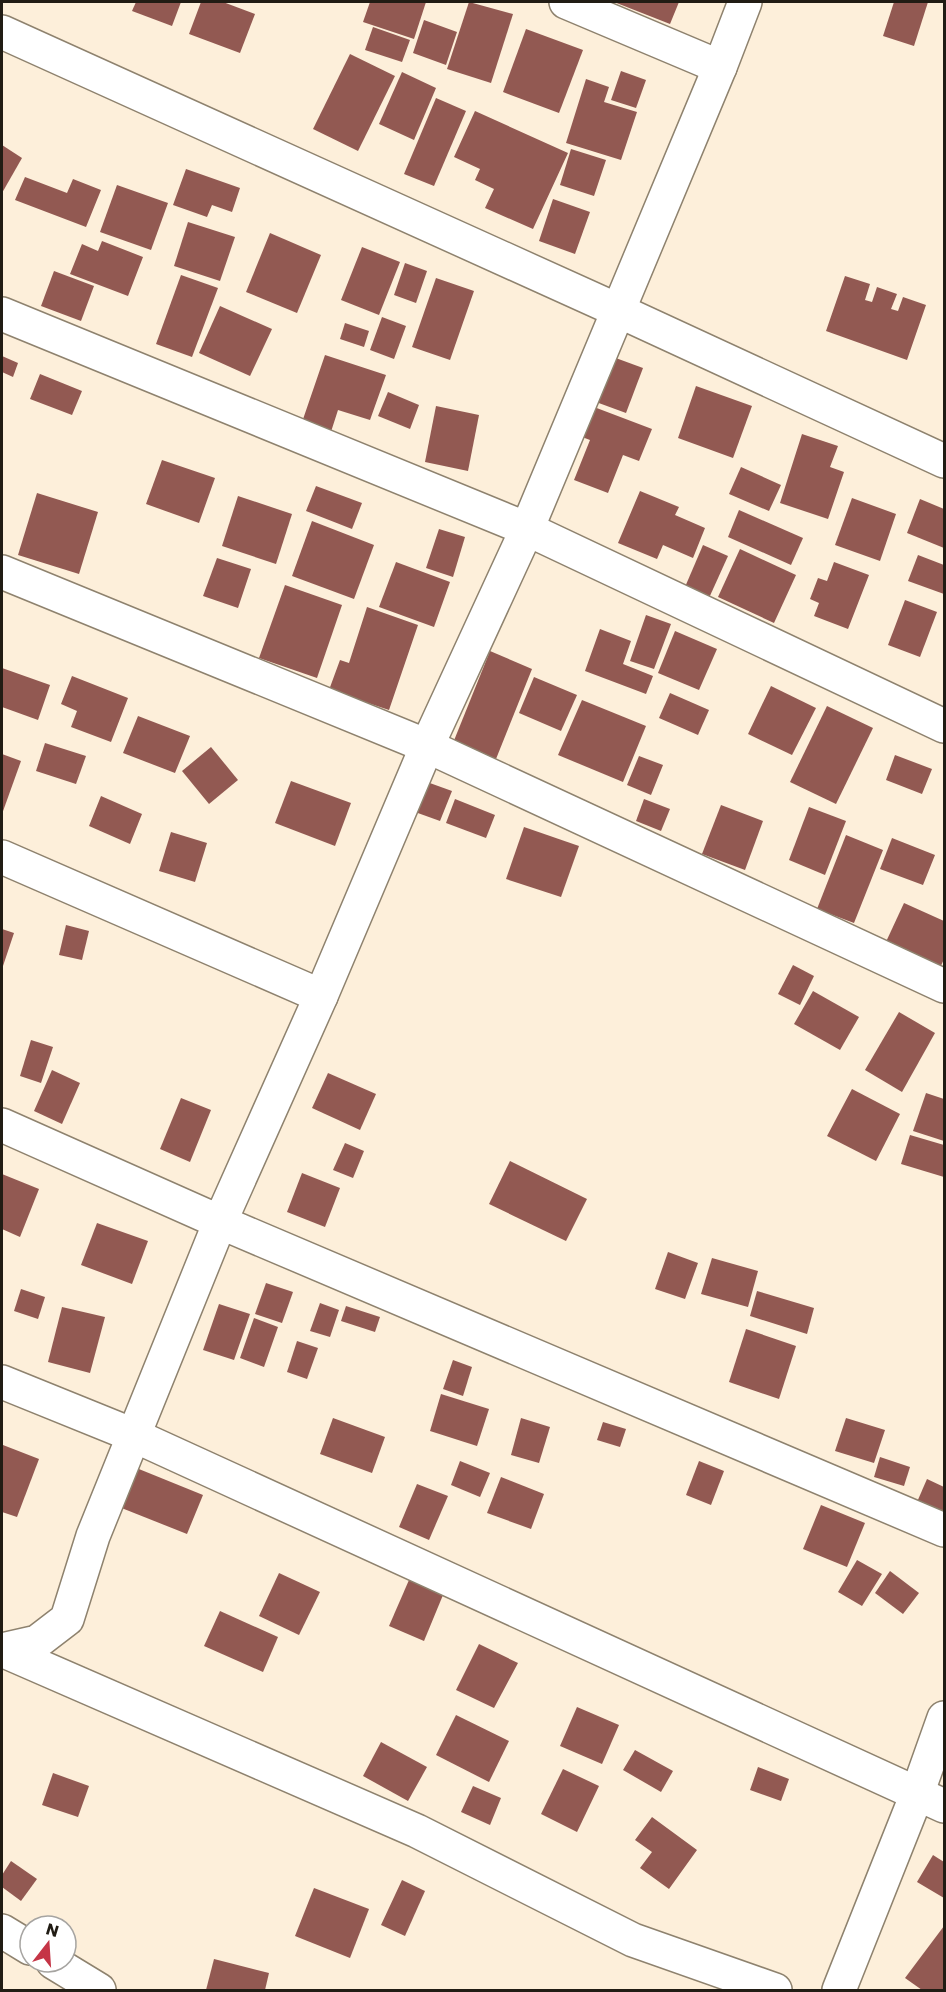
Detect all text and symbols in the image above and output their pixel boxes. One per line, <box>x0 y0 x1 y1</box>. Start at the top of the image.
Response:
north arrow <box>18 1914 78 1974</box>
text: N <box>43 1917 61 1943</box>

